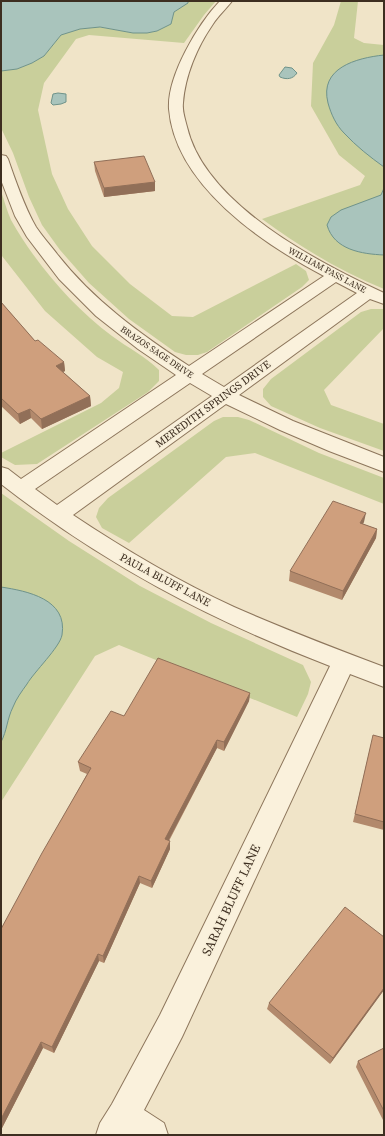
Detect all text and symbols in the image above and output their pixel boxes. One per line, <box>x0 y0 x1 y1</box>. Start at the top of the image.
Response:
street label: WILLIAM PASS LANE <box>286 244 369 296</box>
street label: BRAZOS SAGE DRIVE <box>118 323 196 381</box>
street label: MEREDITH SPRINGS DRIVE <box>152 357 274 451</box>
street label: PAULA BLUFF LANE <box>117 550 213 610</box>
street label: SARAH BLUFF LANE <box>198 841 264 958</box>

